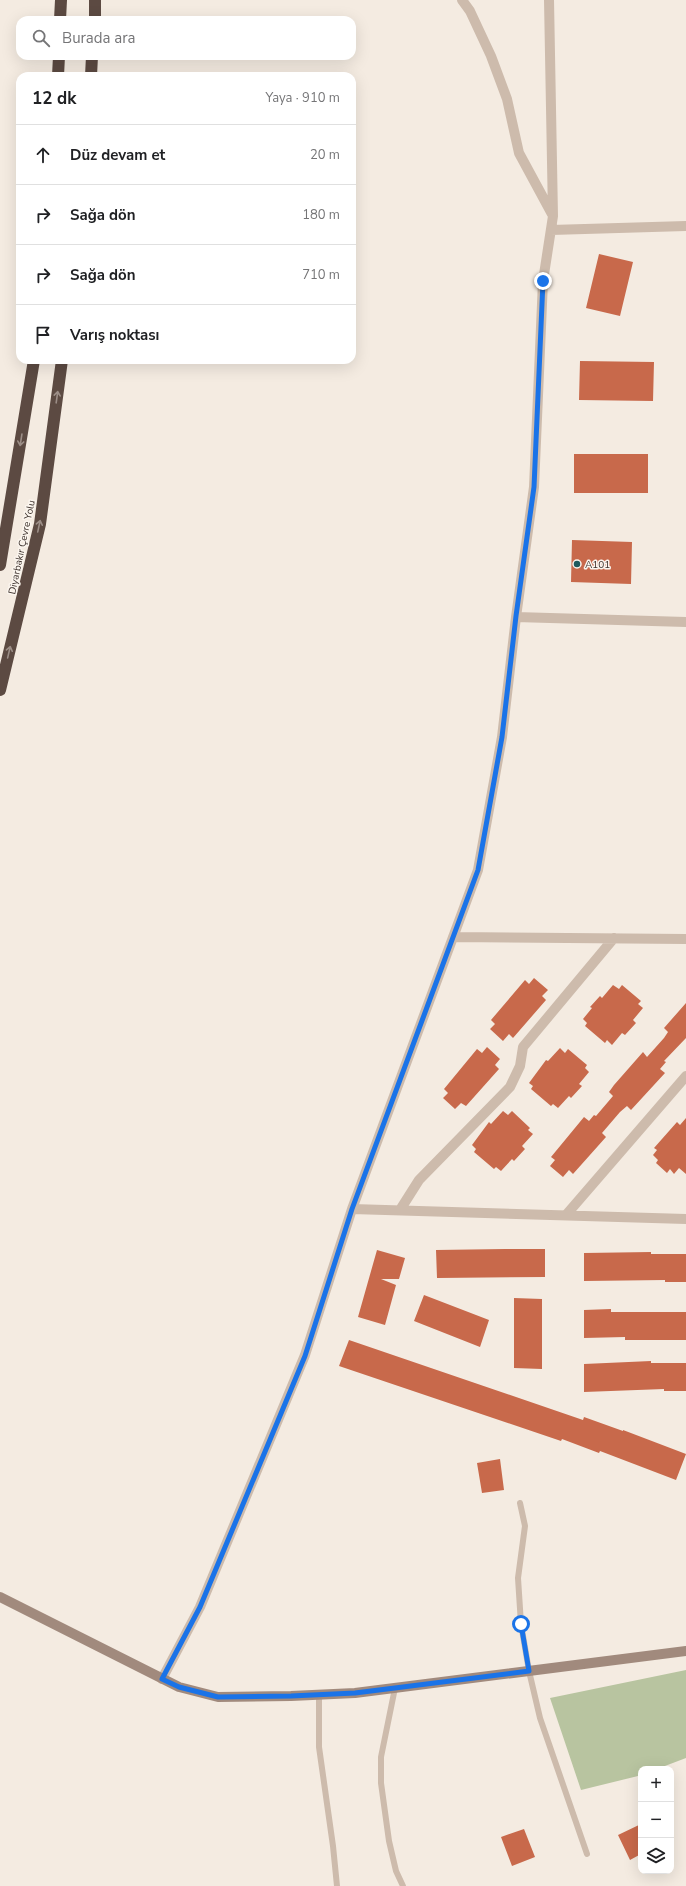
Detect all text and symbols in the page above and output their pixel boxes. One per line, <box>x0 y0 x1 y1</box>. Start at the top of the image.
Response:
search box <box>16 16 356 60</box>
icon: search <box>30 27 52 49</box>
text: Burada ara <box>62 28 136 48</box>
text: 12 dk <box>32 87 76 110</box>
text: Yaya · 910 m <box>265 89 340 107</box>
icon: ahead <box>32 144 54 166</box>
text: Düz devam et <box>70 145 165 165</box>
text: 20 m <box>310 146 340 164</box>
icon: right <box>32 204 54 226</box>
text: Sağa dön <box>70 205 135 225</box>
text: 180 m <box>302 206 340 224</box>
icon: right <box>32 264 54 286</box>
text: Sağa dön <box>70 265 135 285</box>
text: 710 m <box>302 266 340 284</box>
route end <box>534 272 552 290</box>
icon: arrive <box>32 324 54 346</box>
text: Varış noktası <box>70 325 159 345</box>
one-way arrow <box>53 391 61 404</box>
one-way arrow <box>17 433 25 446</box>
street label: Diyarbakır Çevre Yolu <box>5 499 39 595</box>
one-way arrow <box>35 520 43 533</box>
place label: A101 <box>585 558 610 572</box>
marker: A101 <box>572 559 582 569</box>
one-way arrow <box>6 646 13 659</box>
route start <box>512 1615 530 1633</box>
map controls <box>638 1766 674 1874</box>
button: + <box>638 1766 674 1802</box>
button: − <box>638 1802 674 1838</box>
button: layers <box>638 1838 674 1874</box>

